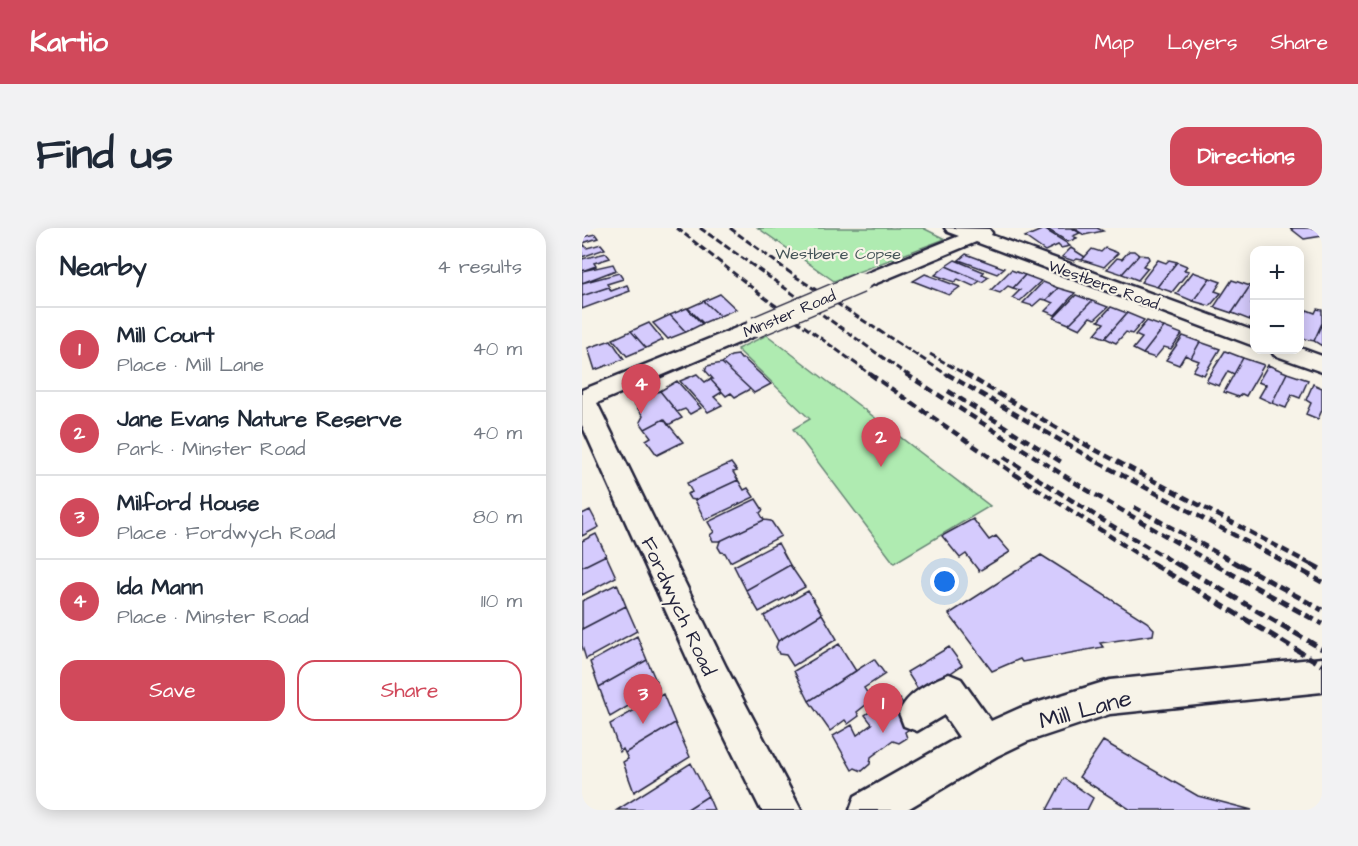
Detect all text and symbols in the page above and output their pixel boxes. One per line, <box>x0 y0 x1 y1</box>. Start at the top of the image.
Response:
text: Kartio <box>30 23 108 62</box>
text: Map <box>1094 28 1134 57</box>
text: Layers <box>1167 28 1237 57</box>
text: Share <box>1270 28 1328 57</box>
text: Find us <box>36 127 173 185</box>
button: Directions <box>1170 127 1322 186</box>
park label: Westbere Copse <box>775 243 901 265</box>
map controls <box>1250 246 1304 354</box>
button: + <box>1250 246 1304 300</box>
text: Nearby <box>60 249 147 285</box>
text: 4 results <box>437 253 522 281</box>
street label: Westbere Road <box>1045 255 1162 315</box>
street label: Minster Road <box>740 284 839 343</box>
button: − <box>1250 300 1304 354</box>
text: Mill Court <box>117 320 214 351</box>
text: 1 <box>78 335 81 363</box>
text: 40 m <box>472 335 522 363</box>
text: Place · Mill Lane <box>117 351 264 379</box>
pin: 4 <box>622 364 660 414</box>
text: Jane Evans Nature Reserve <box>117 404 402 435</box>
pin: 2 <box>862 418 900 467</box>
text: 2 <box>74 419 85 447</box>
text: 40 m <box>472 419 522 447</box>
text: Park · Minster Road <box>117 435 306 463</box>
text: Milford House <box>117 488 259 519</box>
text: 3 <box>74 503 85 531</box>
text: 80 m <box>473 503 522 531</box>
text: Place · Fordwych Road <box>117 519 335 547</box>
street label: Fordwych Road <box>633 533 722 681</box>
your location <box>930 567 959 596</box>
text: Ida Mann <box>117 572 203 603</box>
text: 4 <box>73 587 86 615</box>
text: 110 m <box>481 587 522 615</box>
text: Place · Minster Road <box>117 603 309 631</box>
button: Save <box>60 660 285 721</box>
button: Share <box>297 660 522 721</box>
pin: 3 <box>624 674 662 724</box>
street label: Mill Lane <box>1035 681 1135 739</box>
pin: 1 <box>864 684 902 733</box>

